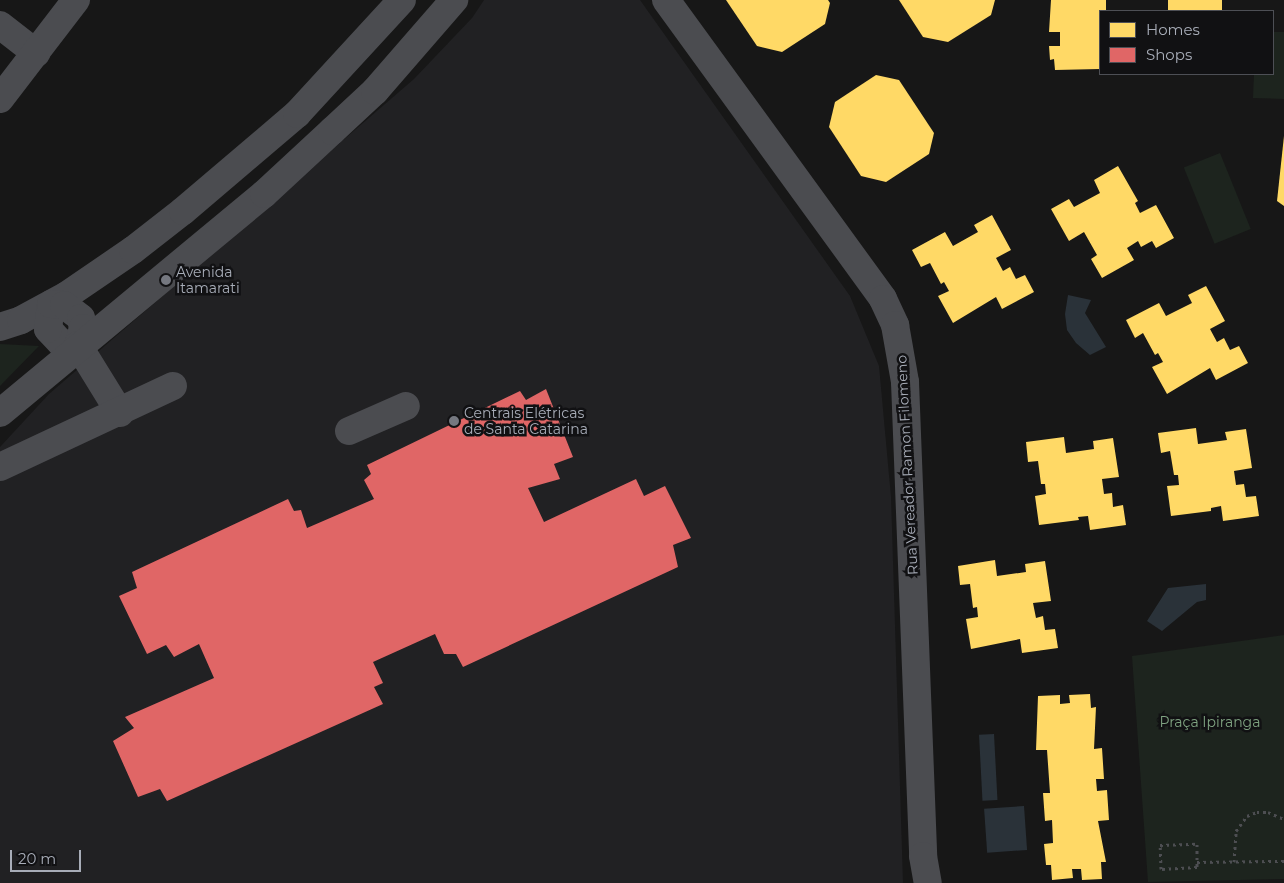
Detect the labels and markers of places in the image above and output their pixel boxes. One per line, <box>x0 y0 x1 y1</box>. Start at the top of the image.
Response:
place label: Avenida Itamarati <box>176 264 240 296</box>
marker: Avenida Itamarati <box>160 274 172 286</box>
place label: Centrais Elétricas de Santa Catarina <box>464 405 588 438</box>
marker: Centrais Elétricas de Santa Catarina <box>448 415 460 427</box>

